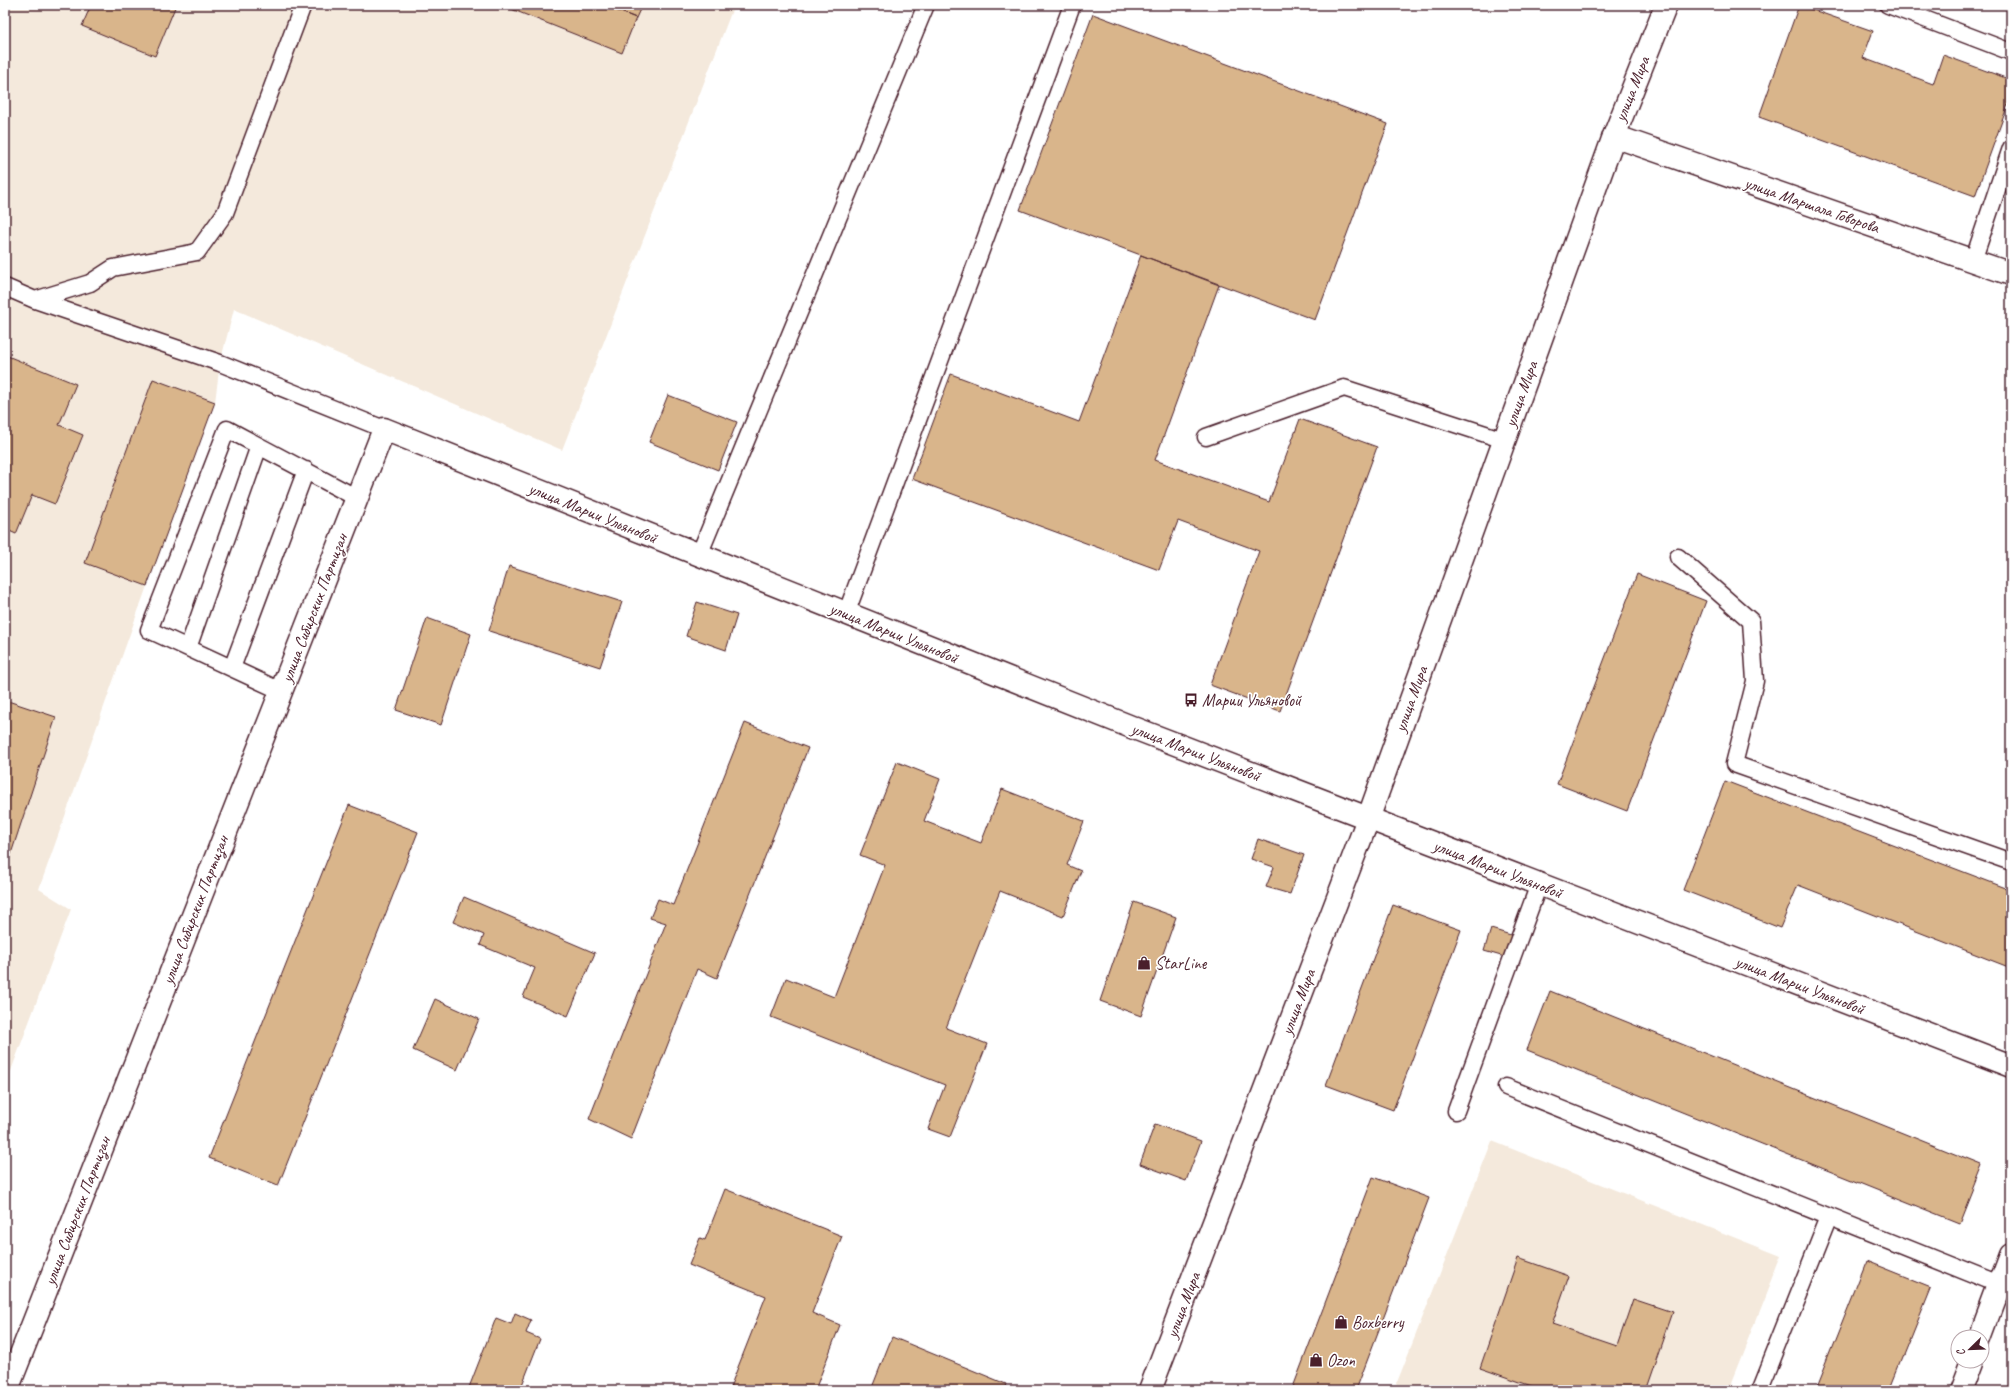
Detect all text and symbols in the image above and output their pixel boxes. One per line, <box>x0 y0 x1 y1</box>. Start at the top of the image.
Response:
street label: улица Мира <box>1609 52 1655 126</box>
street label: улица Маршала Говорова <box>1741 172 1884 238</box>
street label: улица Мира <box>1499 357 1543 431</box>
street label: улица Марии Ульяновой <box>525 477 661 549</box>
street label: улица Сибирских Партизан <box>276 530 353 687</box>
street label: улица Марии Ульяновой <box>826 597 962 669</box>
street label: улица Мира <box>1389 662 1433 736</box>
place label: Марии Ульяновой <box>1202 690 1302 711</box>
bus stop icon: Марии Ульяновой <box>1183 692 1199 708</box>
street label: улица Марии Ульяновой <box>1128 717 1264 787</box>
street label: улица Сибирских Партизан <box>157 832 234 989</box>
street label: улица Марии Ульяновой <box>1430 834 1566 904</box>
street label: улица Марии Ульяновой <box>1732 950 1868 1020</box>
place label: StarLine <box>1155 953 1208 974</box>
shop icon: StarLine <box>1136 955 1152 971</box>
street label: улица Мира <box>1276 965 1320 1039</box>
street label: улица Сибирских Партизан <box>39 1133 116 1290</box>
street label: улица Мира <box>1161 1268 1205 1342</box>
place label: Boxberry <box>1352 1312 1405 1333</box>
shop icon: Boxberry <box>1333 1314 1349 1330</box>
north arrow <box>1950 1329 1990 1369</box>
text: С <box>1953 1346 1968 1358</box>
place label: Ozon <box>1327 1350 1355 1371</box>
shop icon: Ozon <box>1308 1352 1324 1368</box>

